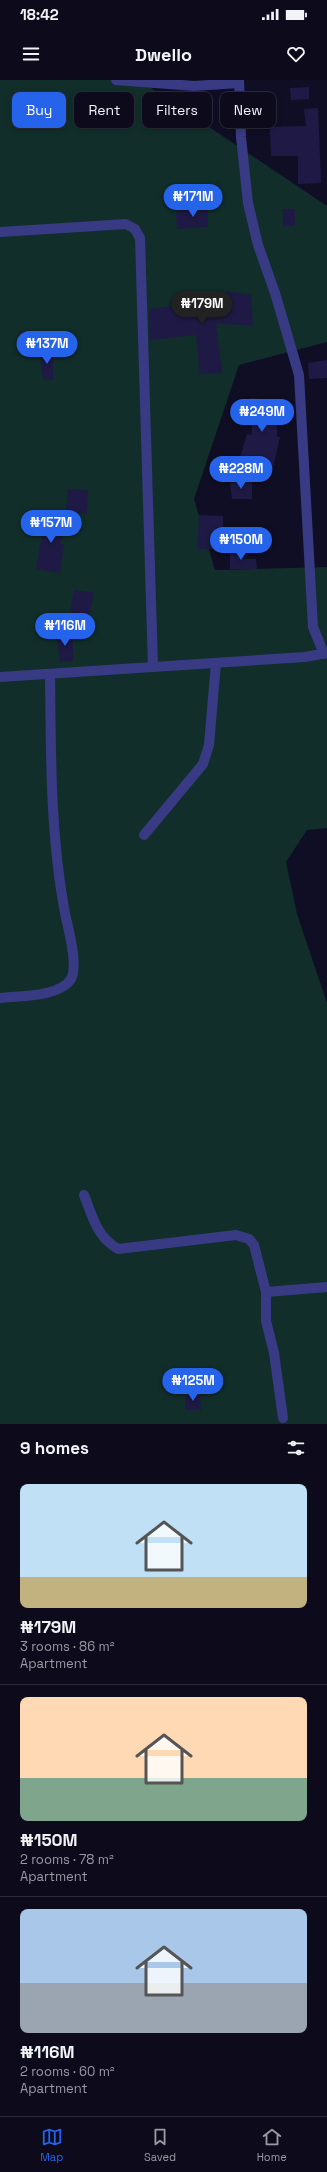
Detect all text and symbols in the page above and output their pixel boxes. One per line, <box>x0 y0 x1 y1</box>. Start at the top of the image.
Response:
text: 18:42 <box>20 5 59 24</box>
icon: menu <box>20 43 42 65</box>
text: Dwello <box>135 43 192 66</box>
icon: heart <box>285 43 307 65</box>
chip: Buy <box>12 92 66 128</box>
chip: Rent <box>74 92 134 128</box>
chip: Filters <box>142 92 212 128</box>
chip: New <box>220 92 276 128</box>
pin: ₦171M <box>165 184 221 218</box>
text: ₦171M <box>173 188 213 205</box>
pin: ₦179M <box>174 291 230 325</box>
text: ₦179M <box>180 295 224 312</box>
pin: ₦137M <box>19 331 75 365</box>
text: ₦137M <box>26 335 68 352</box>
pin: ₦249M <box>234 399 290 433</box>
text: ₦249M <box>239 403 285 420</box>
pin: ₦228M <box>213 456 269 490</box>
text: ₦228M <box>218 460 264 477</box>
pin: ₦157M <box>23 510 79 544</box>
text: ₦157M <box>30 514 72 531</box>
pin: ₦150M <box>213 527 269 561</box>
text: ₦150M <box>219 531 263 548</box>
pin: ₦116M <box>37 613 93 647</box>
text: ₦116M <box>44 617 86 634</box>
pin: ₦125M <box>165 1368 221 1402</box>
text: ₦125M <box>171 1372 215 1389</box>
text: 9 homes <box>20 1437 89 1459</box>
icon: filters <box>285 1437 307 1459</box>
icon: home <box>128 1510 200 1582</box>
text: ₦179M <box>20 1616 76 1638</box>
text: 3 rooms · 86 m² <box>20 1638 114 1655</box>
text: Apartment <box>20 1655 88 1672</box>
icon: home <box>128 1723 200 1795</box>
text: ₦150M <box>20 1829 78 1851</box>
text: 2 rooms · 78 m² <box>20 1851 114 1868</box>
text: Apartment <box>20 1868 88 1885</box>
icon: home <box>128 1935 200 2007</box>
text: ₦116M <box>20 2041 75 2063</box>
text: 2 rooms · 60 m² <box>20 2063 115 2080</box>
text: Apartment <box>20 2080 88 2097</box>
tab: Map <box>40 2126 63 2164</box>
tab: Saved <box>144 2126 176 2164</box>
tab: Home <box>257 2126 287 2164</box>

